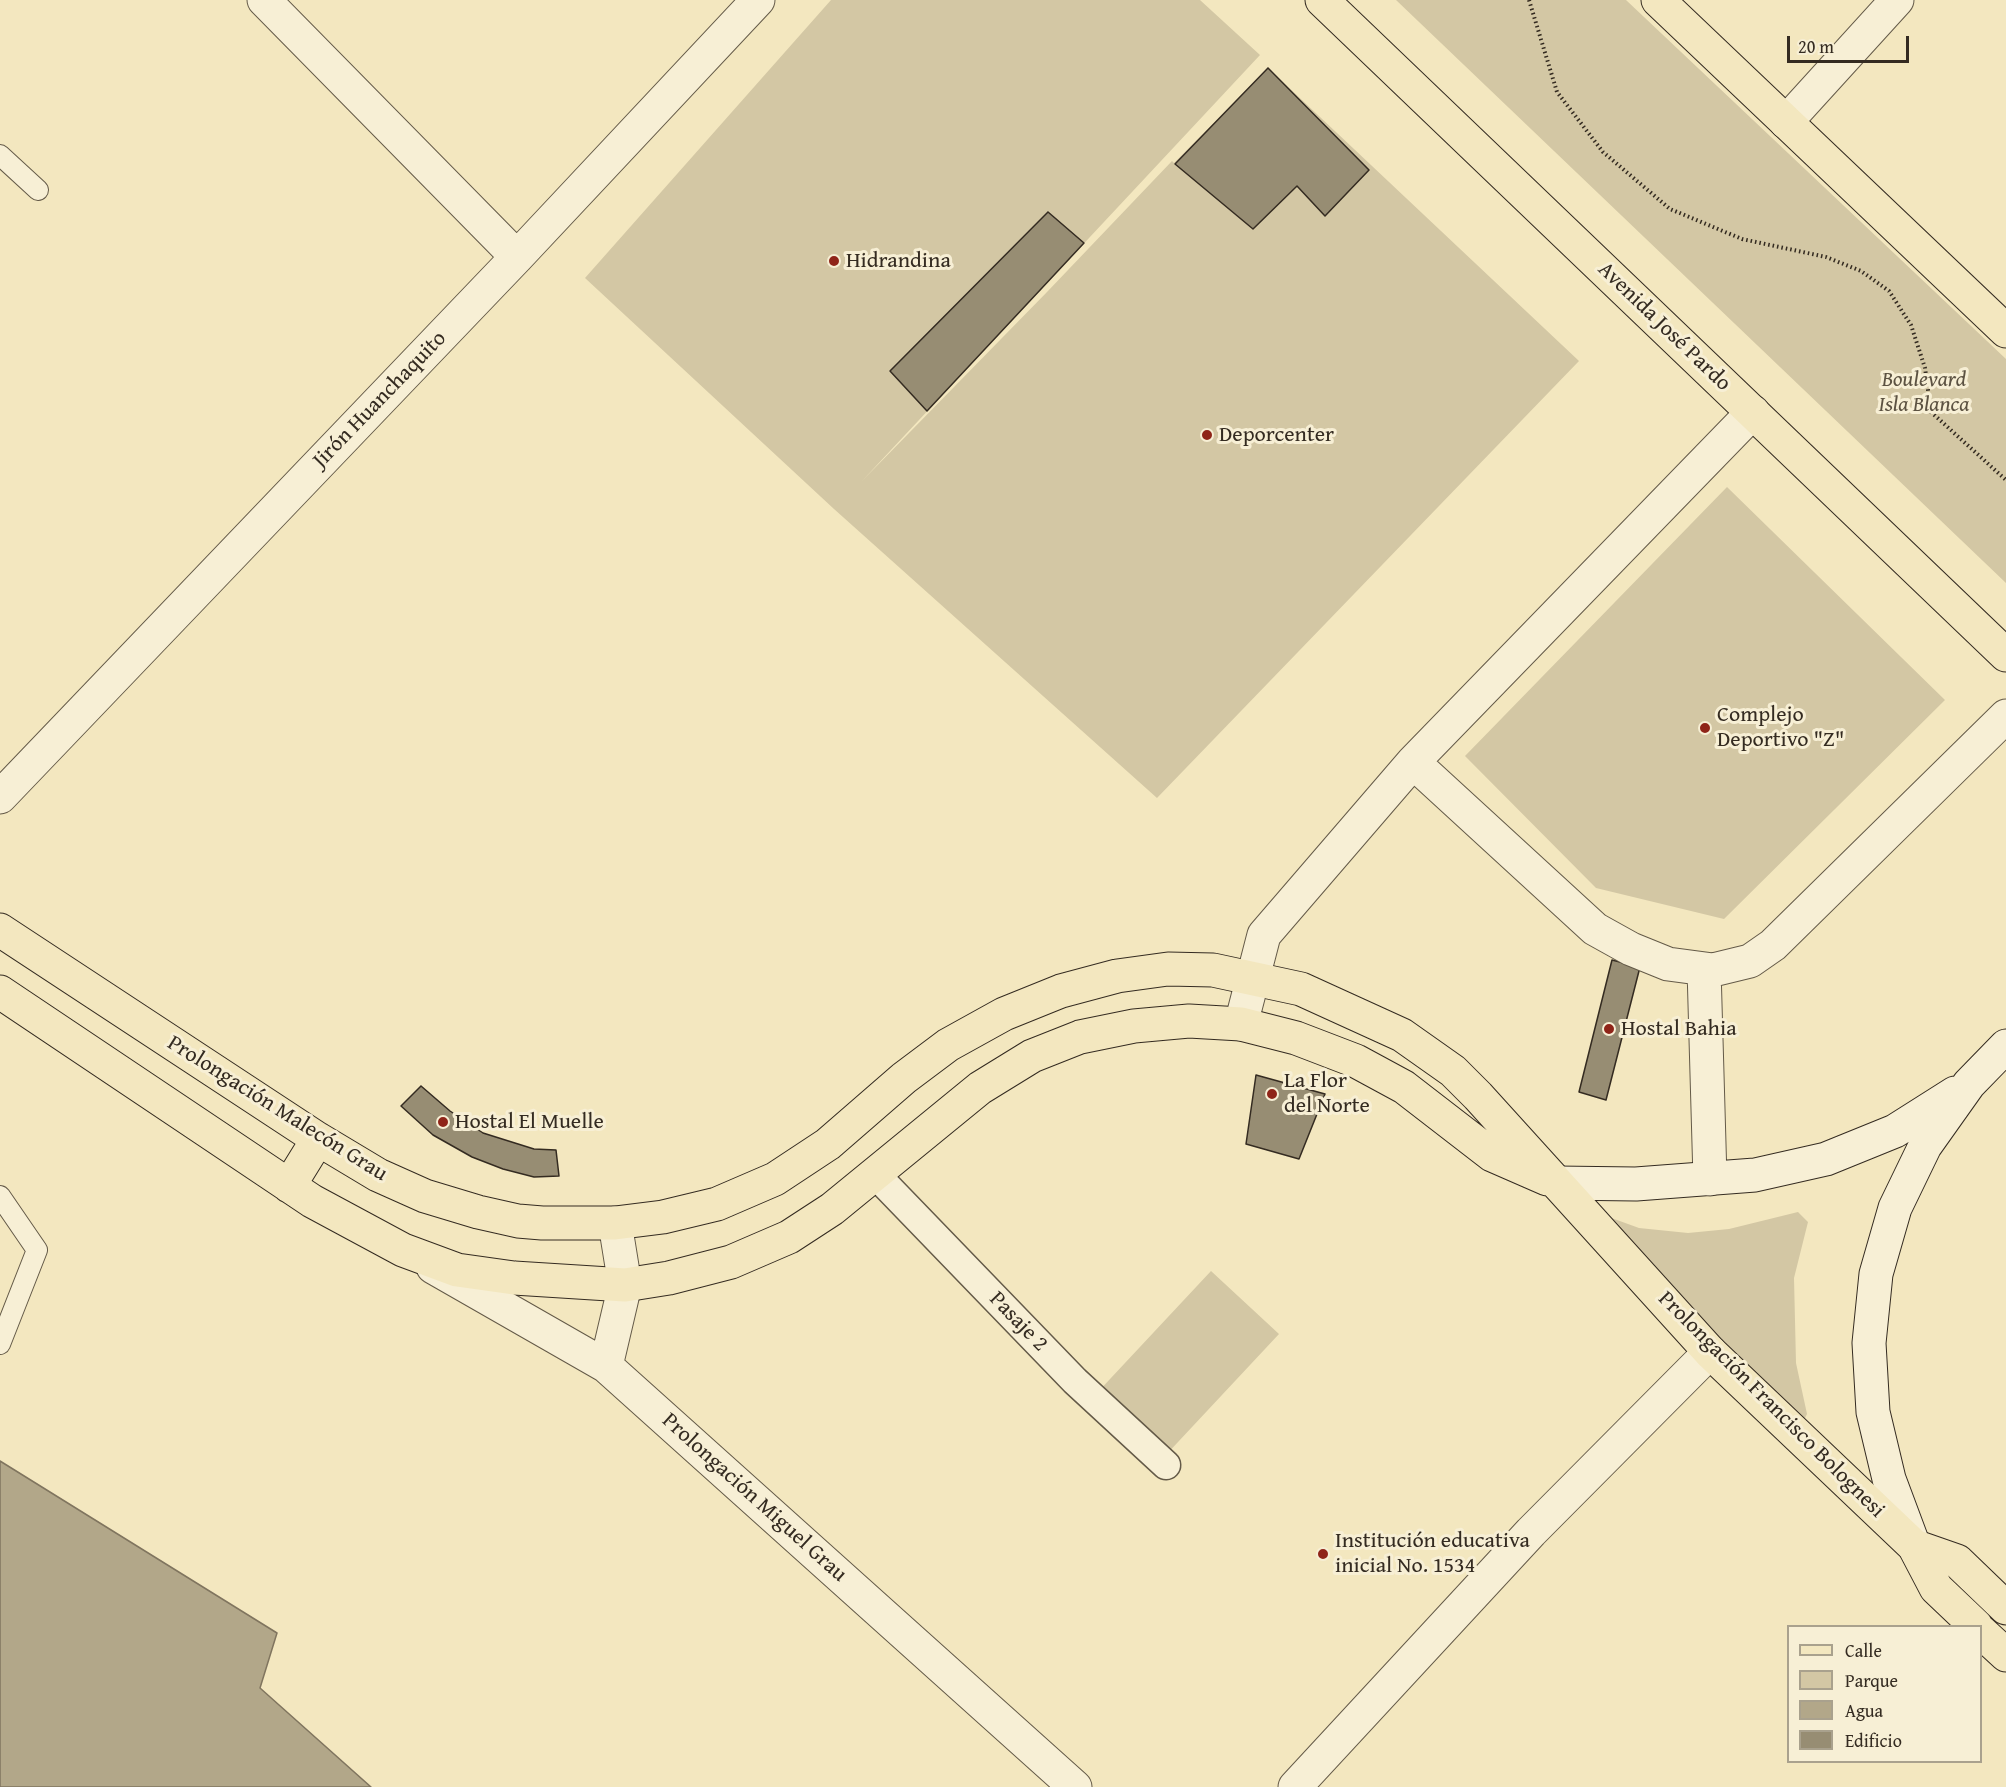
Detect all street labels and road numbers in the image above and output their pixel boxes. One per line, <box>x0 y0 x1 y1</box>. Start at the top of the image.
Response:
street label: Avenida José Pardo <box>1592 257 1736 397</box>
street label: Jirón Huanchaquito <box>308 326 452 474</box>
street label: Prolongación Malecón Grau <box>162 1030 392 1188</box>
street label: Prolongación Francisco Bolognesi <box>1652 1286 1890 1524</box>
street label: Pasaje 2 <box>983 1287 1053 1357</box>
street label: Prolongación Miguel Grau <box>656 1408 852 1588</box>

